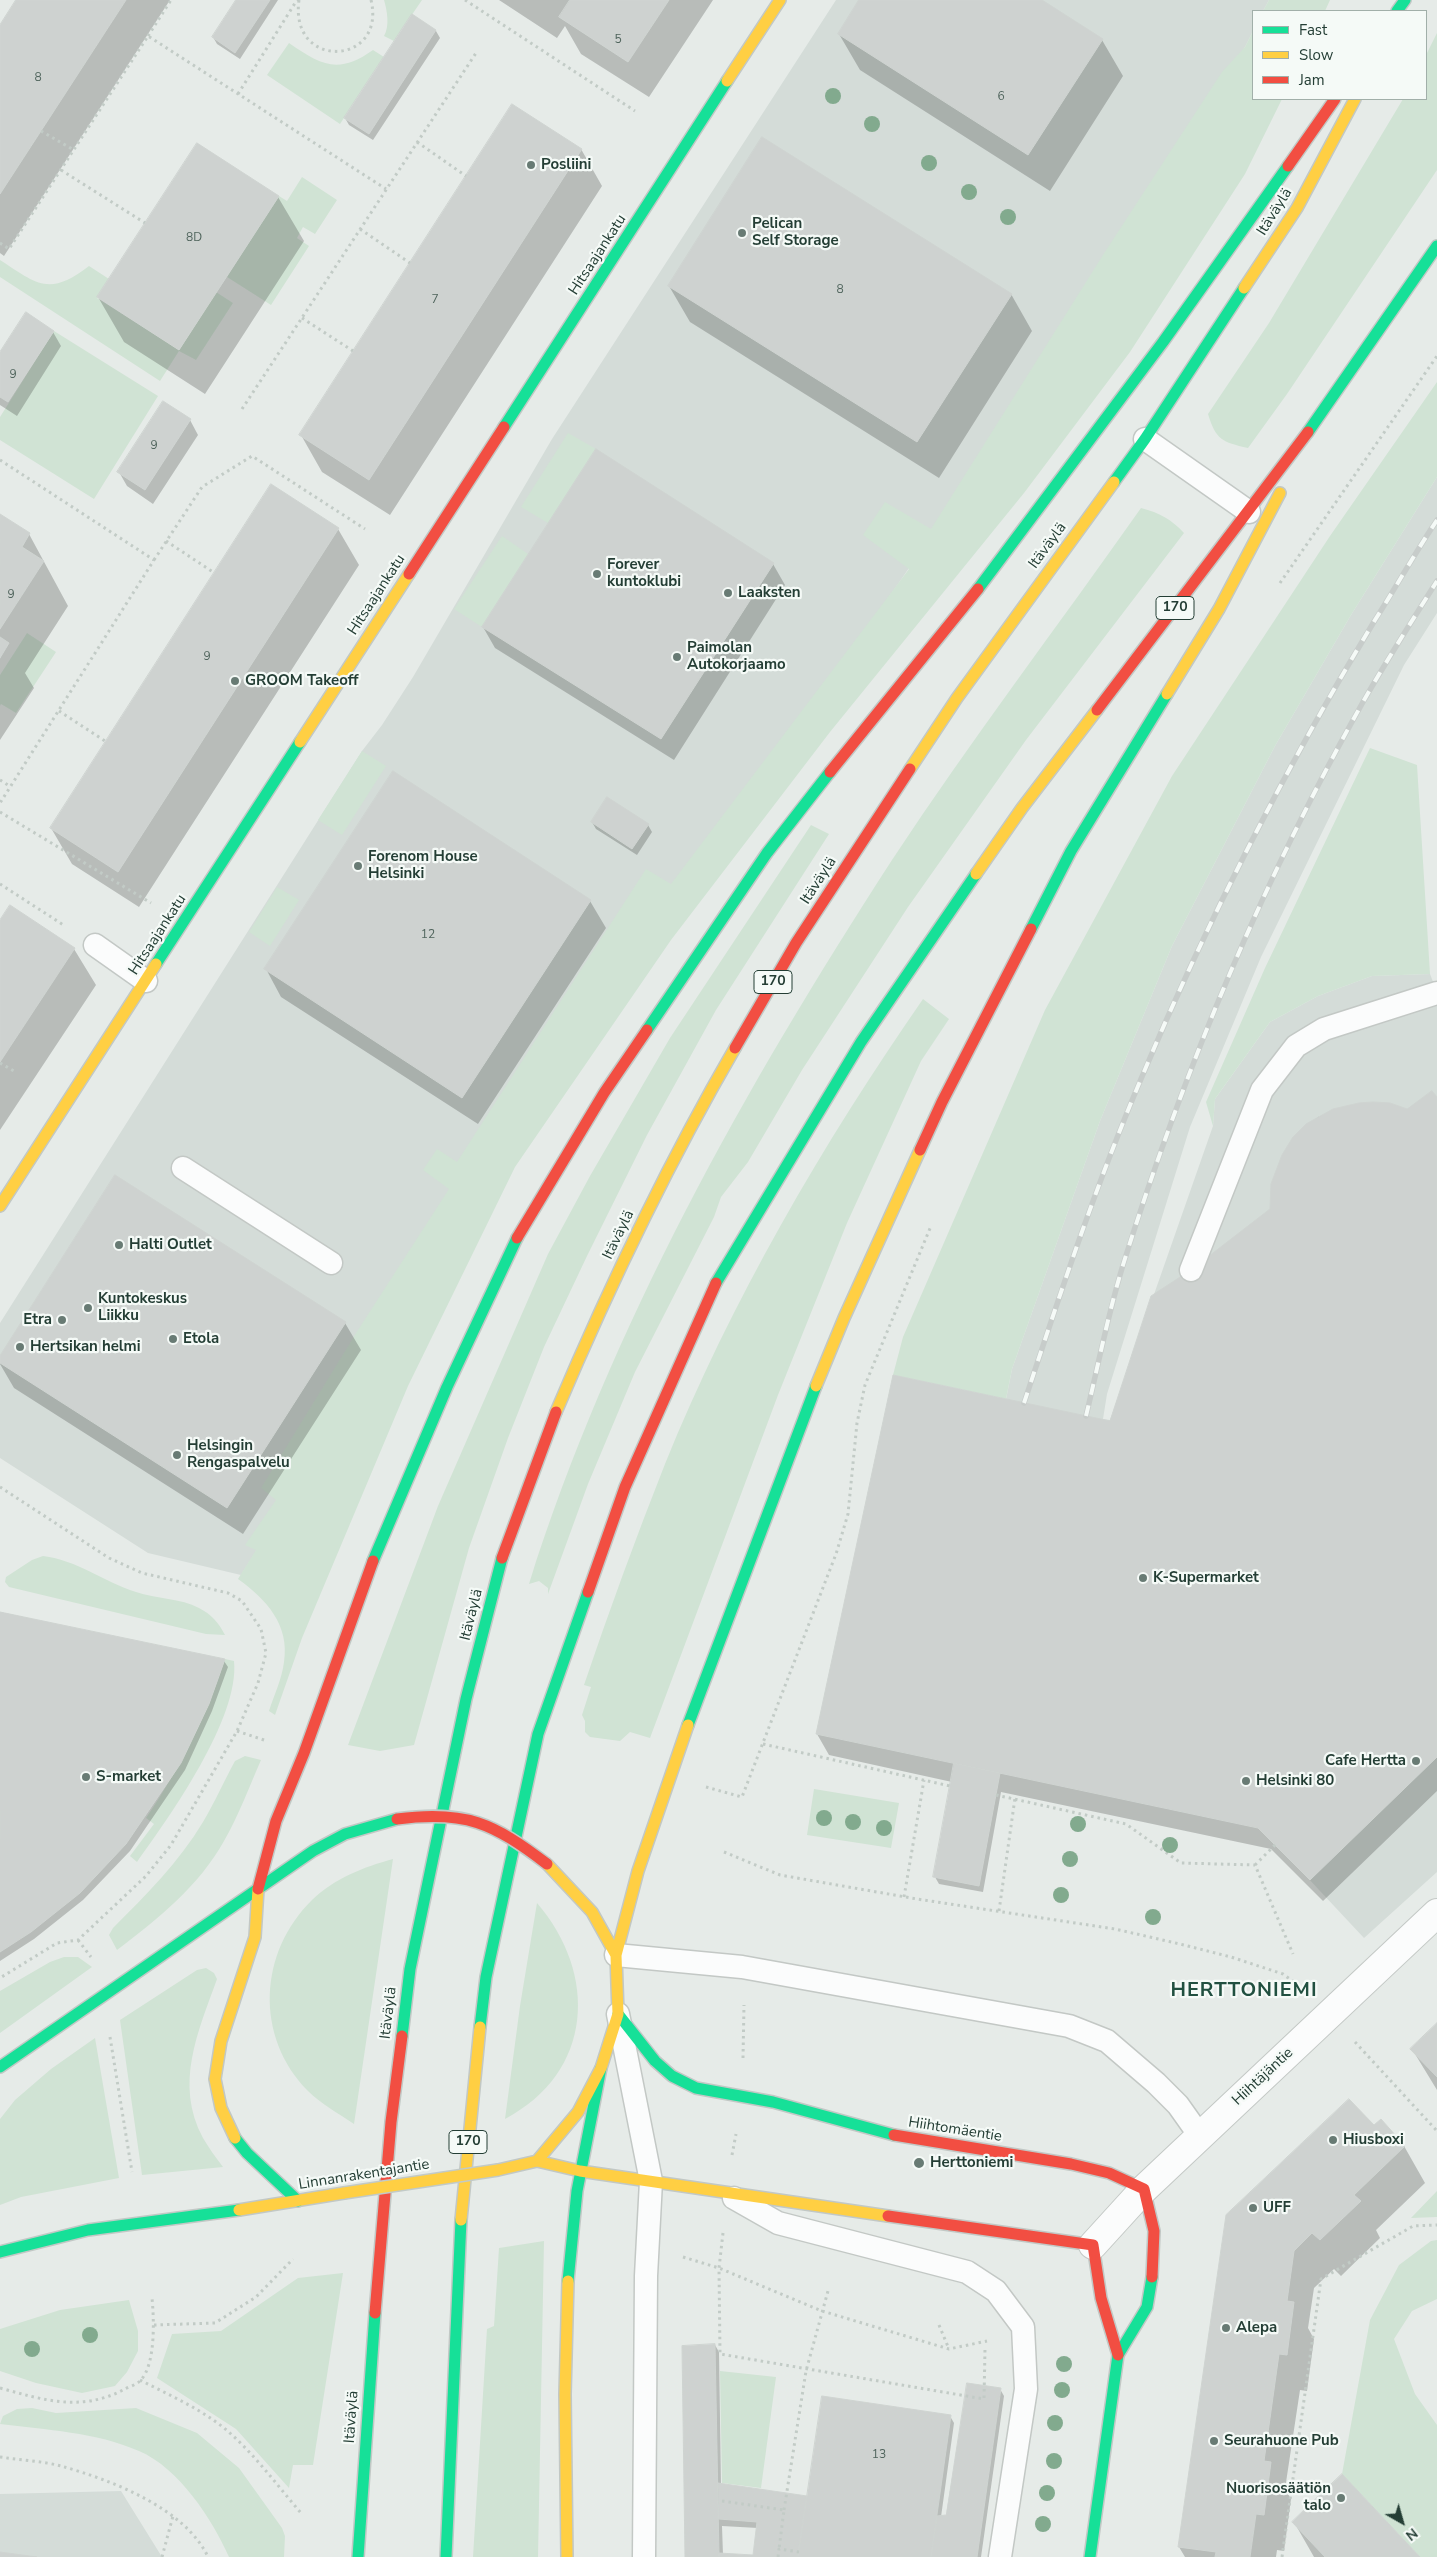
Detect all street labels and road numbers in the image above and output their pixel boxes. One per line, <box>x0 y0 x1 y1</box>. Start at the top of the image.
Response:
street label: Itäväylä <box>1253 185 1297 239</box>
street label: Hitsaajankatu <box>565 211 631 299</box>
street label: Itäväylä <box>1025 519 1071 573</box>
street label: Hitsaajankatu <box>344 551 410 639</box>
road number: 170 <box>1156 596 1194 620</box>
street label: Itäväylä <box>797 854 841 908</box>
street label: Hitsaajankatu <box>125 891 191 979</box>
road number: 170 <box>754 970 792 994</box>
street label: Itäväylä <box>599 1207 639 1263</box>
street label: Itäväylä <box>457 1587 487 1643</box>
street label: Itäväylä <box>377 1986 401 2040</box>
street label: Hiihtäjäntie <box>1229 2044 1297 2110</box>
street label: Hiihtomäentie <box>907 2114 1003 2146</box>
road number: 170 <box>449 2130 487 2154</box>
street label: Linnanrakentajantie <box>297 2156 431 2194</box>
street label: Itäväylä <box>341 2390 363 2444</box>

